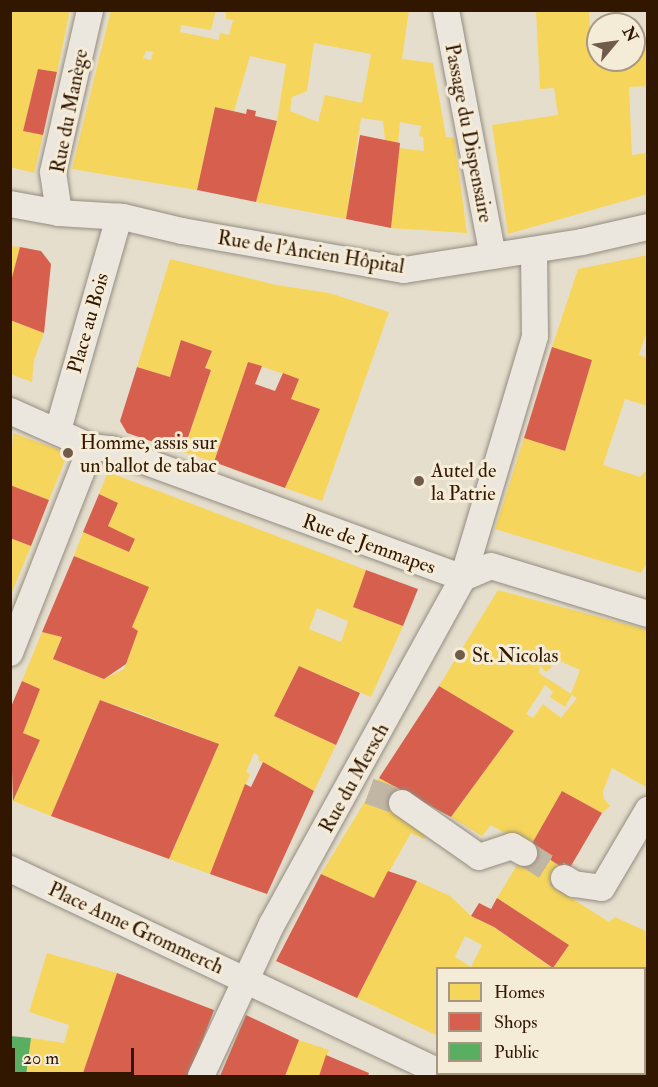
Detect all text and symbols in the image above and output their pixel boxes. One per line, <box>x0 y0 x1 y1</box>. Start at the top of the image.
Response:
north arrow <box>586 12 646 72</box>
text: N <box>618 23 642 45</box>
street label: Passage du Dispensaire <box>440 42 498 224</box>
street label: Rue du Manège <box>45 47 93 175</box>
street label: Rue de l'Ancien Hôpital <box>216 225 406 279</box>
street label: Place au Bois <box>62 270 114 376</box>
place label: Homme, assis sur un ballot de tabac <box>80 430 217 477</box>
marker: Homme, assis sur un ballot de tabac <box>61 446 75 460</box>
place label: Autel de la Patrie <box>431 458 496 505</box>
marker: Autel de la Patrie <box>412 474 426 488</box>
street label: Rue de Jemmapes <box>299 509 439 579</box>
place label: St. Nicolas <box>472 643 558 667</box>
marker: St. Nicolas <box>453 648 467 662</box>
street label: Rue du Mersch <box>314 719 394 837</box>
street label: Place Anne Grommerch <box>45 877 227 979</box>
legend <box>436 967 646 1075</box>
text: Homes <box>494 981 545 1004</box>
text: Shops <box>494 1011 537 1034</box>
scale bar <box>15 1036 136 1074</box>
text: Public <box>494 1041 539 1064</box>
text: 20 m <box>23 1047 59 1070</box>

